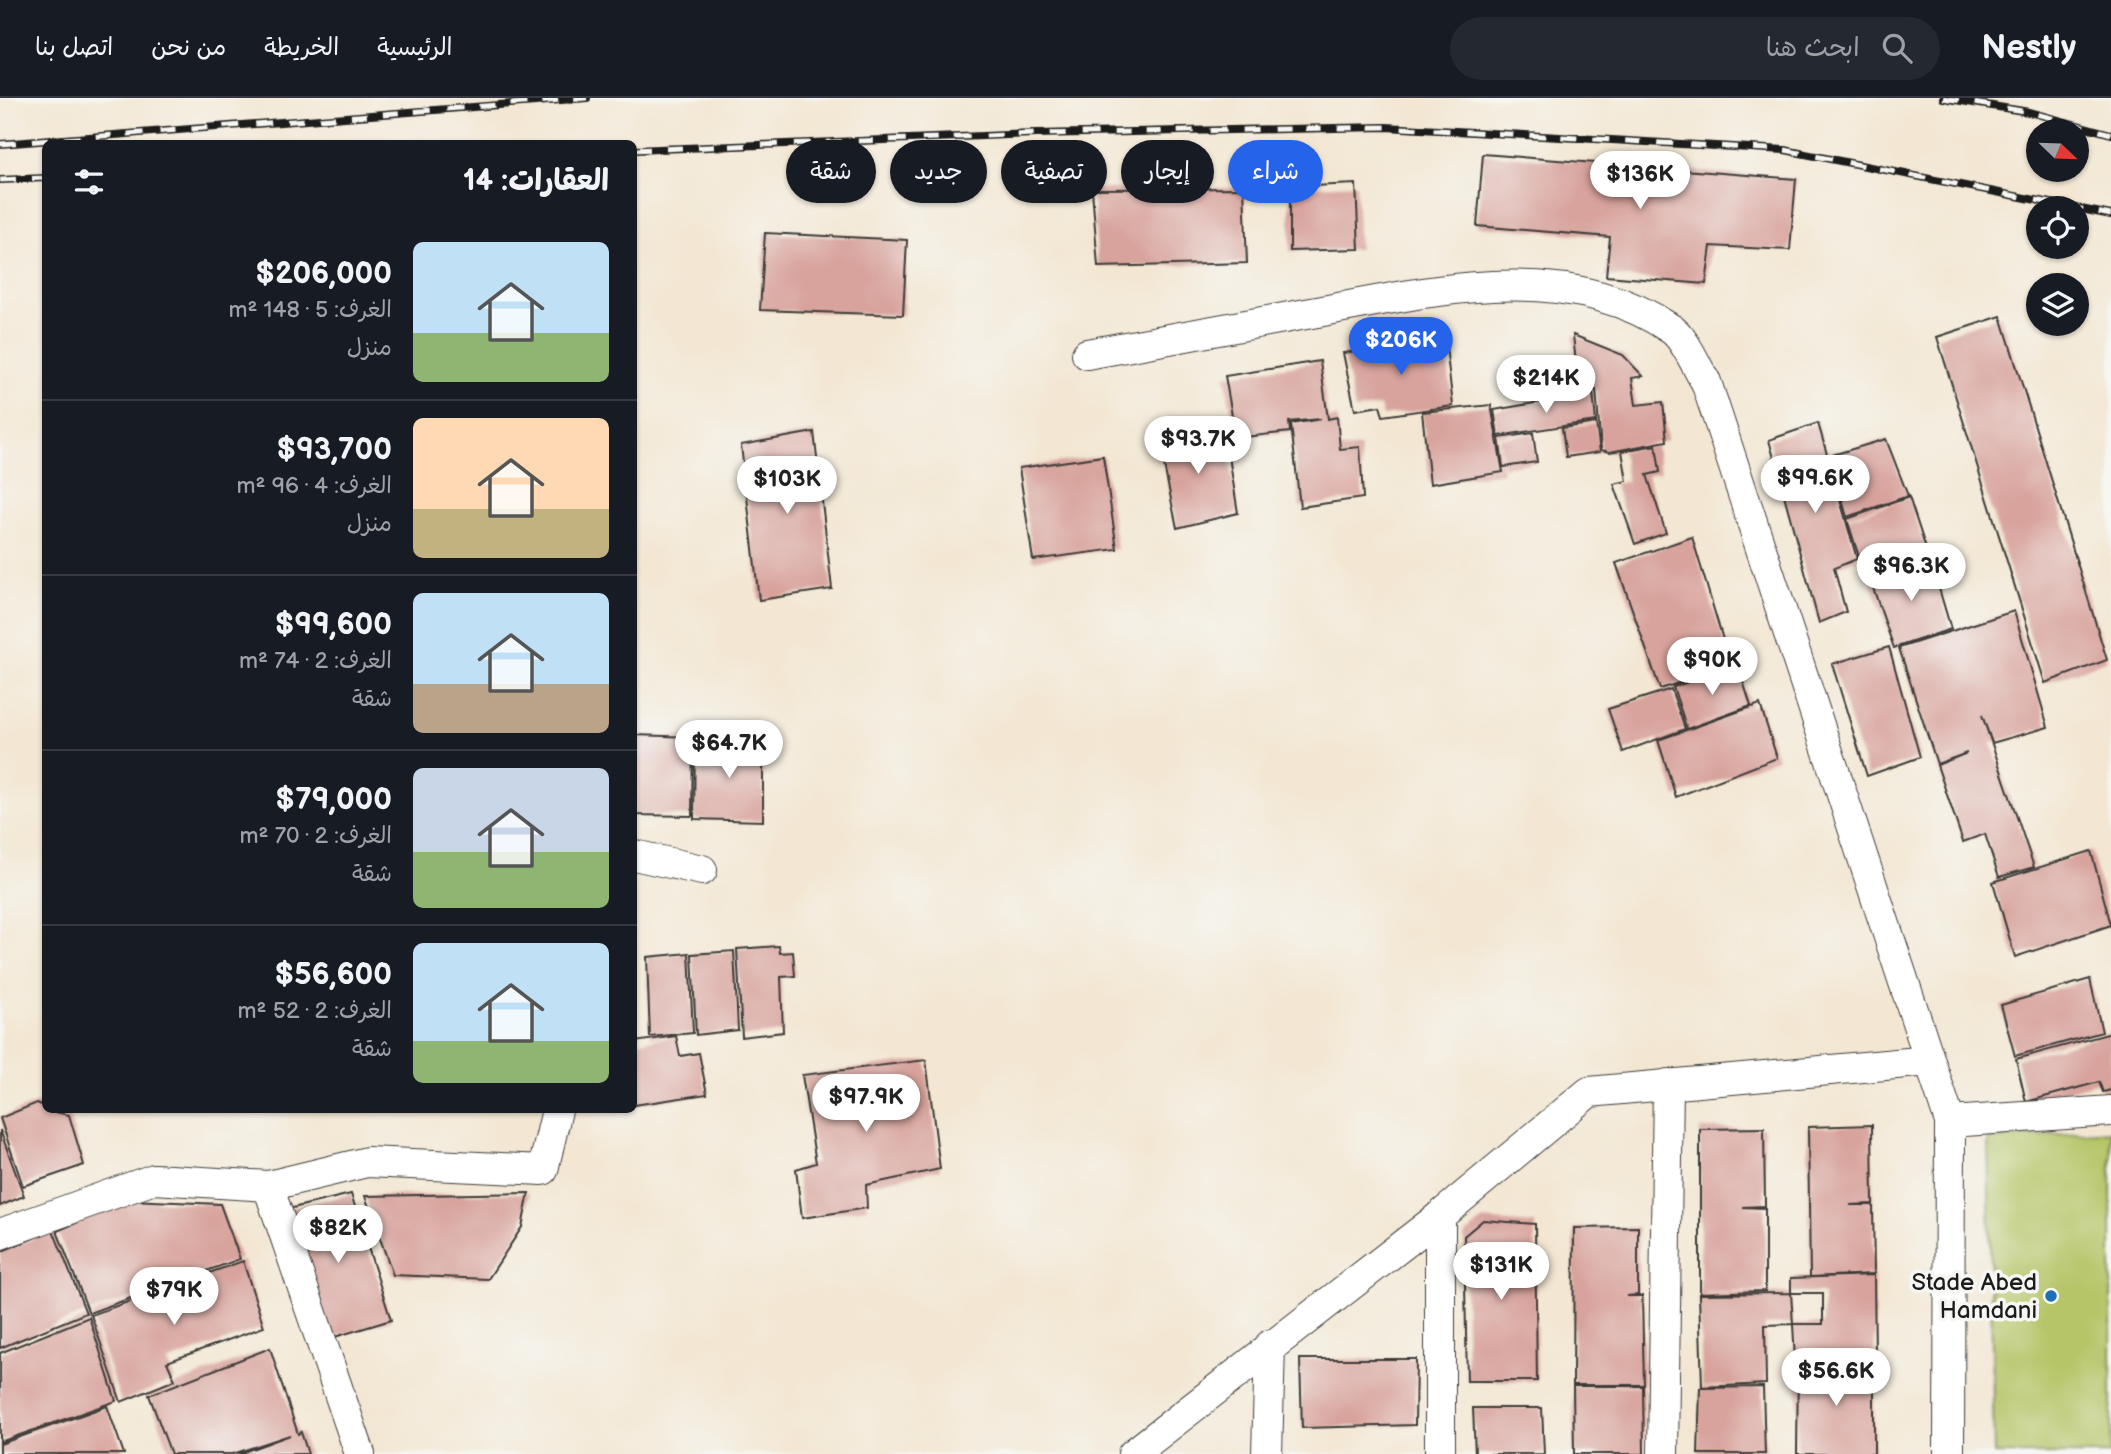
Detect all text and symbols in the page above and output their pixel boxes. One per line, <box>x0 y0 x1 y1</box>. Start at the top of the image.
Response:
search box <box>1450 17 1940 80</box>
text: Nestly <box>1982 28 2076 68</box>
icon: search <box>1878 29 1916 67</box>
text: اتصل بنا <box>35 33 113 62</box>
text: من نحن <box>151 33 226 62</box>
text: الخريطة <box>264 33 339 62</box>
text: الرئيسية <box>377 33 453 62</box>
text: ابحث هنا <box>1766 33 1860 64</box>
north arrow <box>2026 119 2090 182</box>
map controls <box>2026 119 2089 336</box>
chip: شقة <box>786 140 876 203</box>
chip: جديد <box>890 140 987 203</box>
chip: تصفية <box>1001 140 1107 203</box>
chip: إيجار <box>1121 140 1214 203</box>
chip: شراء <box>1228 140 1323 203</box>
pin: $136K <box>1591 152 1689 211</box>
text: $136K <box>1606 160 1674 188</box>
icon: filters <box>70 163 108 201</box>
text: العقارات: 14 <box>463 163 609 199</box>
button: locate <box>2026 196 2089 259</box>
text: $206,000 <box>255 256 392 292</box>
icon: home <box>469 270 553 354</box>
button: layers <box>2026 273 2089 336</box>
text: الغرف: 5 · 148 m² <box>228 296 392 324</box>
pin: $206K <box>1352 317 1450 377</box>
text: $206K <box>1365 326 1437 354</box>
text: منزل <box>347 334 392 362</box>
pin: $214K <box>1497 356 1595 415</box>
text: $214K <box>1512 364 1580 392</box>
pin: $93.7K <box>1141 416 1255 476</box>
text: $93.7K <box>1160 425 1236 453</box>
text: $93,700 <box>277 432 392 468</box>
icon: home <box>469 446 553 530</box>
pin: $103K <box>738 456 836 516</box>
pin: $99.6K <box>1758 456 1872 515</box>
text: $99.6K <box>1777 464 1853 492</box>
text: $103K <box>753 465 821 493</box>
text: الغرف: 4 · 96 m² <box>237 472 392 500</box>
text: منزل <box>347 510 392 538</box>
pin: $96.3K <box>1854 544 1968 603</box>
text: $96.3K <box>1873 552 1949 580</box>
text: $99,600 <box>275 607 392 643</box>
icon: home <box>469 621 553 705</box>
pin: $90K <box>1671 638 1753 697</box>
text: $90K <box>1683 646 1741 674</box>
text: الغرف: 2 · 74 m² <box>239 647 392 675</box>
text: شقة <box>352 685 392 713</box>
pin: $64.7K <box>672 720 786 780</box>
text: $64.7K <box>691 729 767 757</box>
text: $79,000 <box>275 782 392 818</box>
icon: home <box>469 796 553 880</box>
text: الغرف: 2 · 70 m² <box>240 822 392 850</box>
text: شقة <box>352 860 392 888</box>
text: $56,600 <box>275 957 392 993</box>
icon: home <box>469 971 553 1055</box>
text: الغرف: 2 · 52 m² <box>238 997 392 1025</box>
text: شقة <box>352 1035 392 1063</box>
pin: $97.9K <box>809 1074 923 1134</box>
text: $97.9K <box>828 1083 904 1111</box>
pin: $82K <box>297 1206 379 1265</box>
text: $82K <box>309 1214 367 1242</box>
pin: $131K <box>1452 1242 1550 1302</box>
text: $131K <box>1469 1251 1533 1279</box>
pin: $79K <box>133 1268 215 1327</box>
place label: Stade Abed Hamdani <box>1912 1268 2037 1325</box>
text: $79K <box>146 1276 202 1304</box>
marker: Stade Abed Hamdani <box>2043 1288 2059 1304</box>
pin: $56.6K <box>1779 1348 1893 1408</box>
text: $56.6K <box>1797 1357 1875 1385</box>

